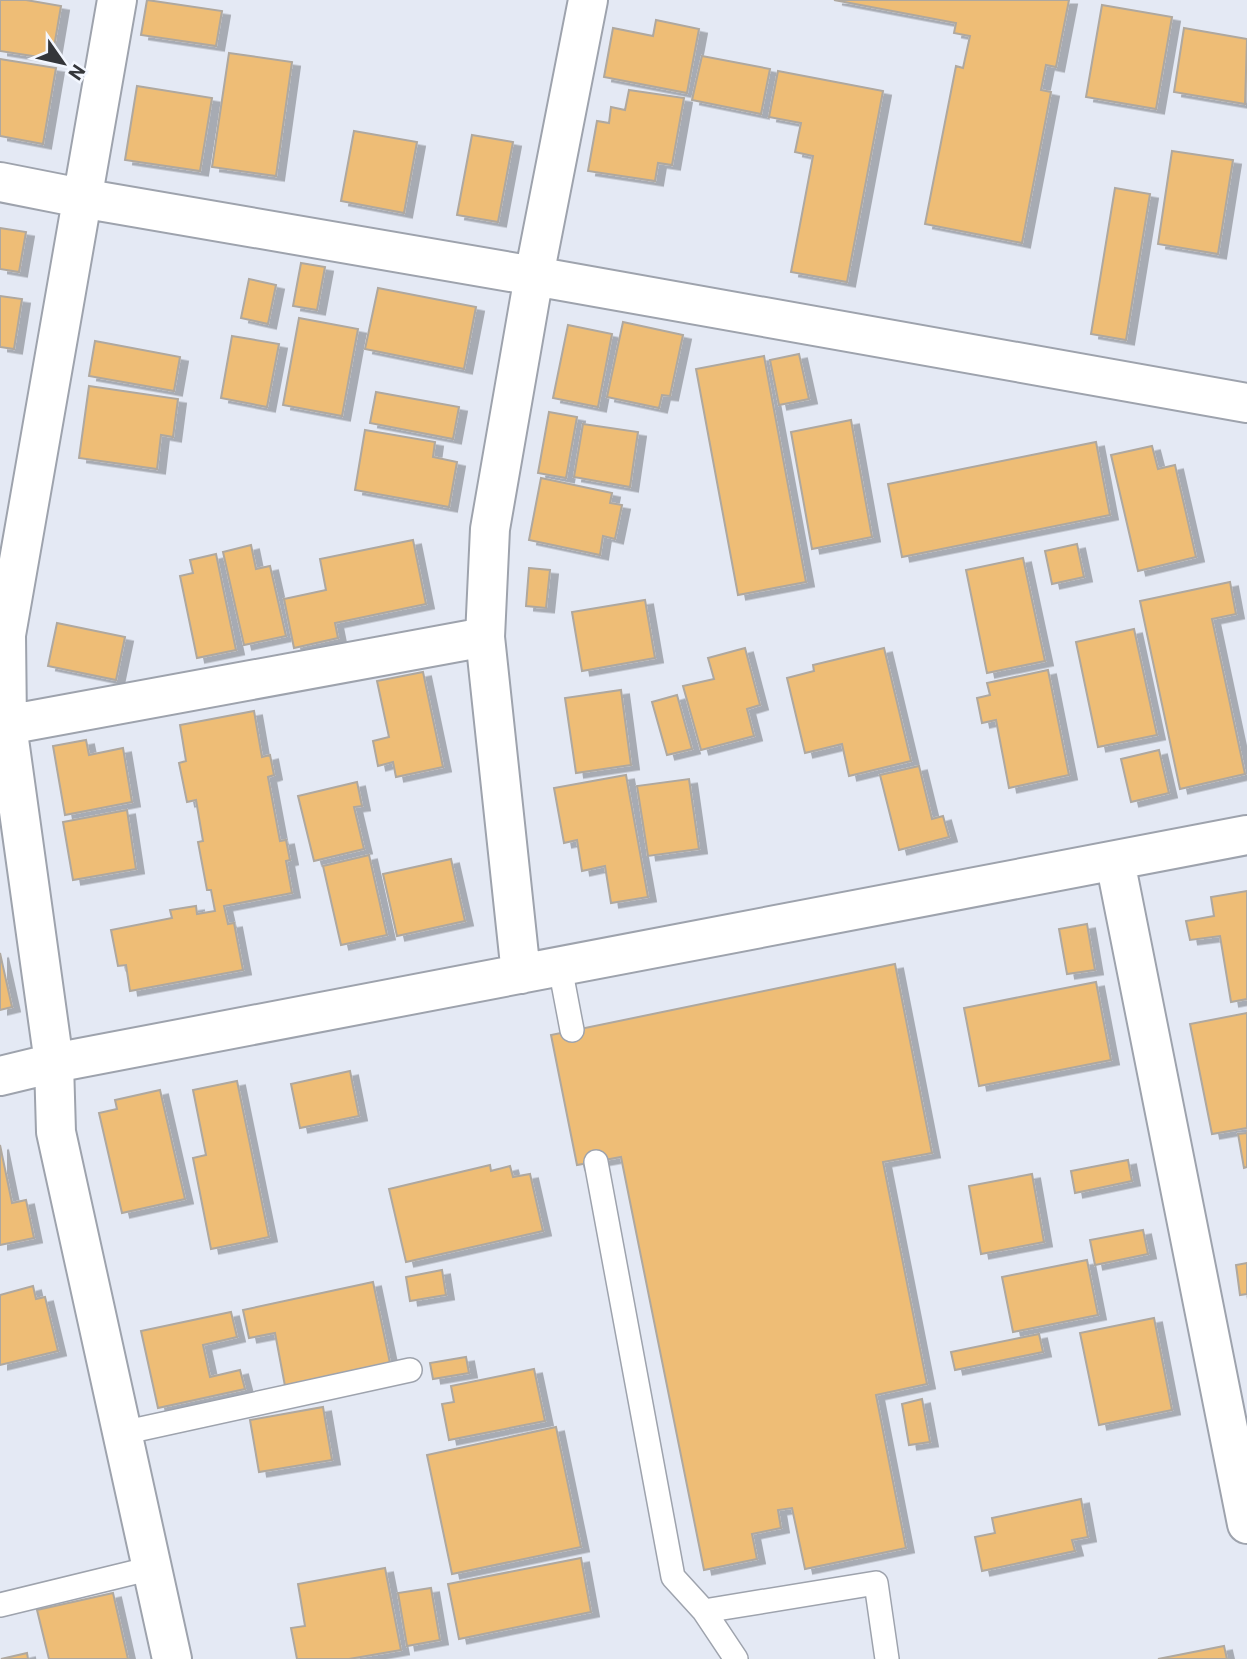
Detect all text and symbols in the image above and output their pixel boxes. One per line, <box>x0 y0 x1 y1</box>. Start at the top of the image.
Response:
north arrow <box>28 28 98 98</box>
text: N <box>63 60 90 84</box>

